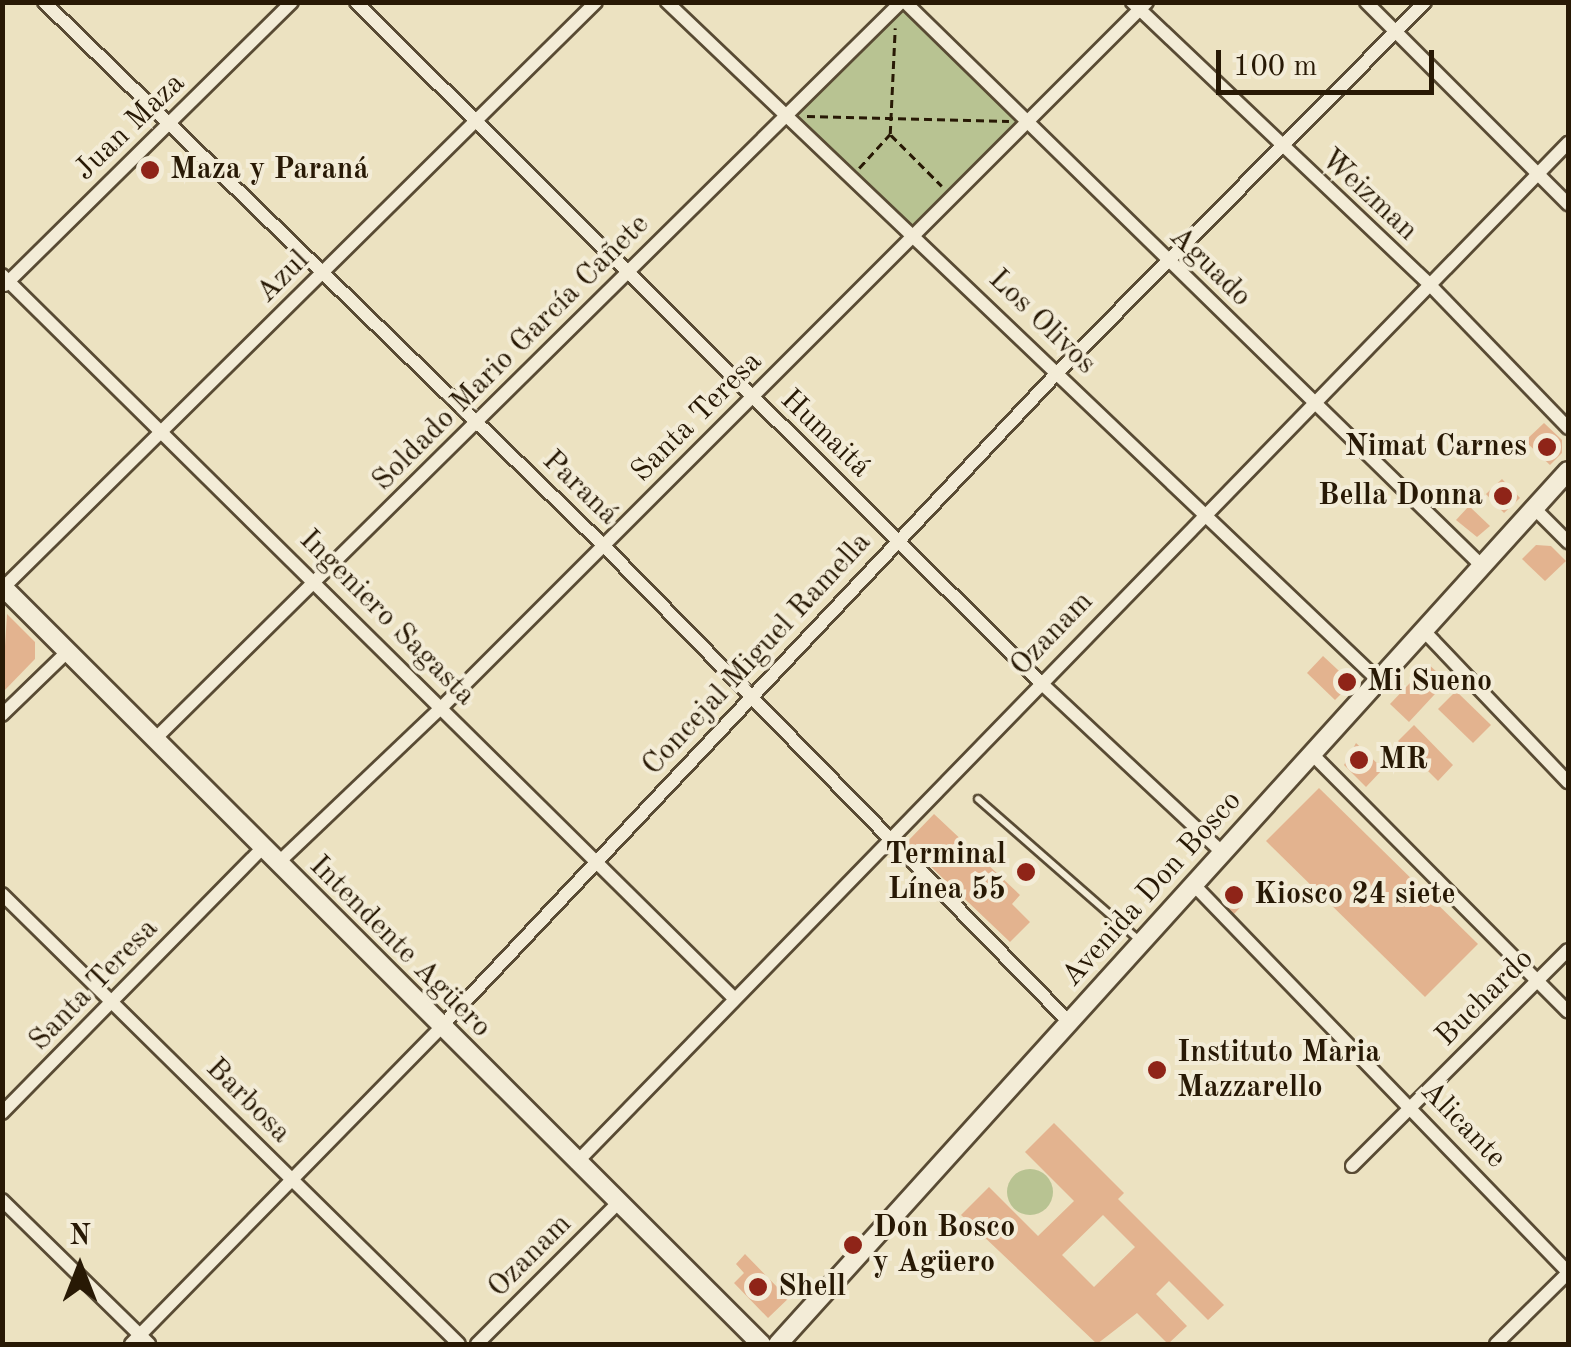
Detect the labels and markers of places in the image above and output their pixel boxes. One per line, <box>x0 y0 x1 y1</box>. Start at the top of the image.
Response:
place label: Maza y Paraná <box>170 152 369 188</box>
marker: Maza y Paraná <box>139 159 161 181</box>
place label: Nimat Carnes <box>1345 429 1527 465</box>
marker: Nimat Carnes <box>1536 436 1558 458</box>
place label: Bella Donna <box>1318 478 1483 514</box>
marker: Bella Donna <box>1492 485 1514 507</box>
place label: Mi Sueno <box>1367 664 1492 700</box>
marker: Mi Sueno <box>1336 671 1358 693</box>
place label: MR <box>1379 742 1428 778</box>
marker: MR <box>1348 749 1370 771</box>
place label: Terminal Línea 55 <box>885 837 1006 908</box>
marker: Terminal Línea 55 <box>1015 861 1037 883</box>
place label: Kiosco 24 siete <box>1254 877 1456 913</box>
marker: Kiosco 24 siete <box>1223 884 1245 906</box>
place label: Instituto Maria Mazzarello <box>1177 1035 1381 1106</box>
marker: Instituto Maria Mazzarello <box>1146 1059 1168 1081</box>
place label: Don Bosco y Agüero <box>873 1210 1015 1280</box>
marker: Don Bosco y Agüero <box>842 1234 864 1256</box>
place label: Shell <box>778 1269 846 1305</box>
marker: Shell <box>747 1276 769 1298</box>

